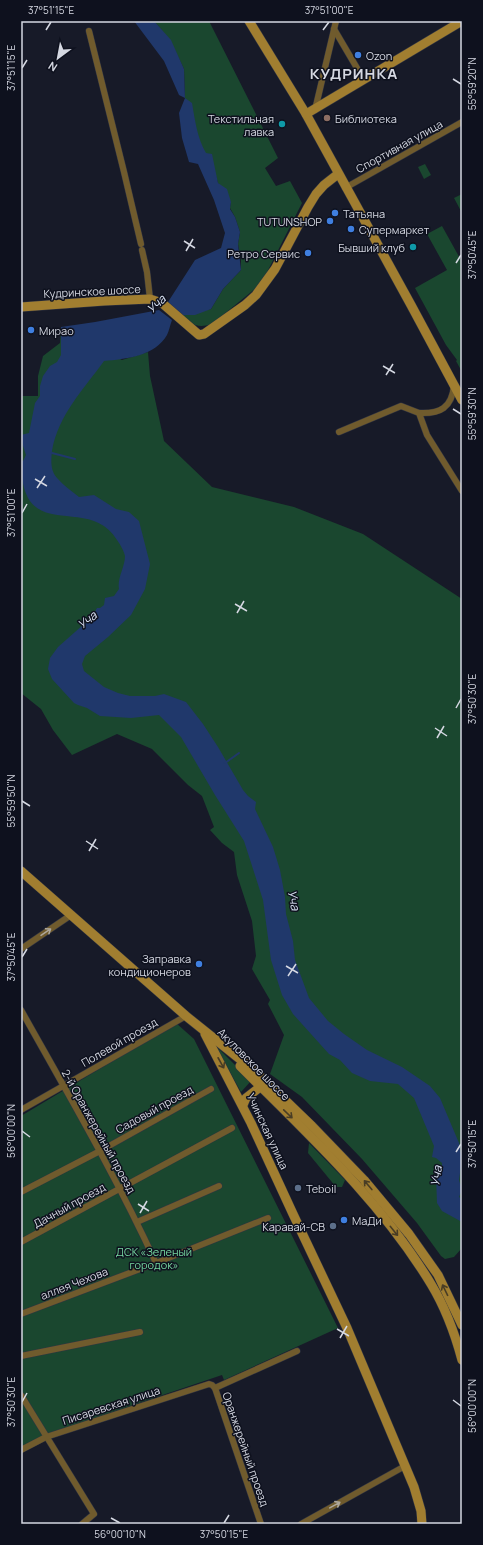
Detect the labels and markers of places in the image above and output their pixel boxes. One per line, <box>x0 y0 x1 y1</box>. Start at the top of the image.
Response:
place label: Ozon <box>366 48 392 63</box>
marker: Ozon <box>353 50 363 60</box>
place label: Текстильная лавка <box>208 111 274 139</box>
place label: Библиотека <box>335 111 397 126</box>
marker: Библиотека <box>322 113 332 123</box>
marker: Текстильная лавка <box>277 119 287 129</box>
place label: Татьяна <box>343 206 385 221</box>
marker: Татьяна <box>330 208 340 218</box>
place label: TUTUNSHOP <box>257 214 322 229</box>
marker: TUTUNSHOP <box>325 216 335 226</box>
place label: Супермаркет <box>359 222 430 237</box>
marker: Супермаркет <box>346 224 356 234</box>
place label: Бывший клуб <box>338 240 405 255</box>
marker: Бывший клуб <box>408 242 418 252</box>
place label: Ретро Сервис <box>227 246 300 261</box>
marker: Ретро Сервис <box>303 248 313 258</box>
place label: Мирао <box>39 323 74 338</box>
marker: Мирао <box>26 325 36 335</box>
place label: Заправка кондиционеров <box>108 951 191 979</box>
marker: Заправка кондиционеров <box>194 959 204 969</box>
place label: Teboil <box>306 1181 336 1196</box>
marker: Teboil <box>293 1183 303 1193</box>
place label: МаДи <box>352 1213 382 1228</box>
marker: МаДи <box>339 1215 349 1225</box>
place label: Каравай-СВ <box>262 1219 325 1234</box>
marker: Каравай-СВ <box>328 1221 338 1231</box>

